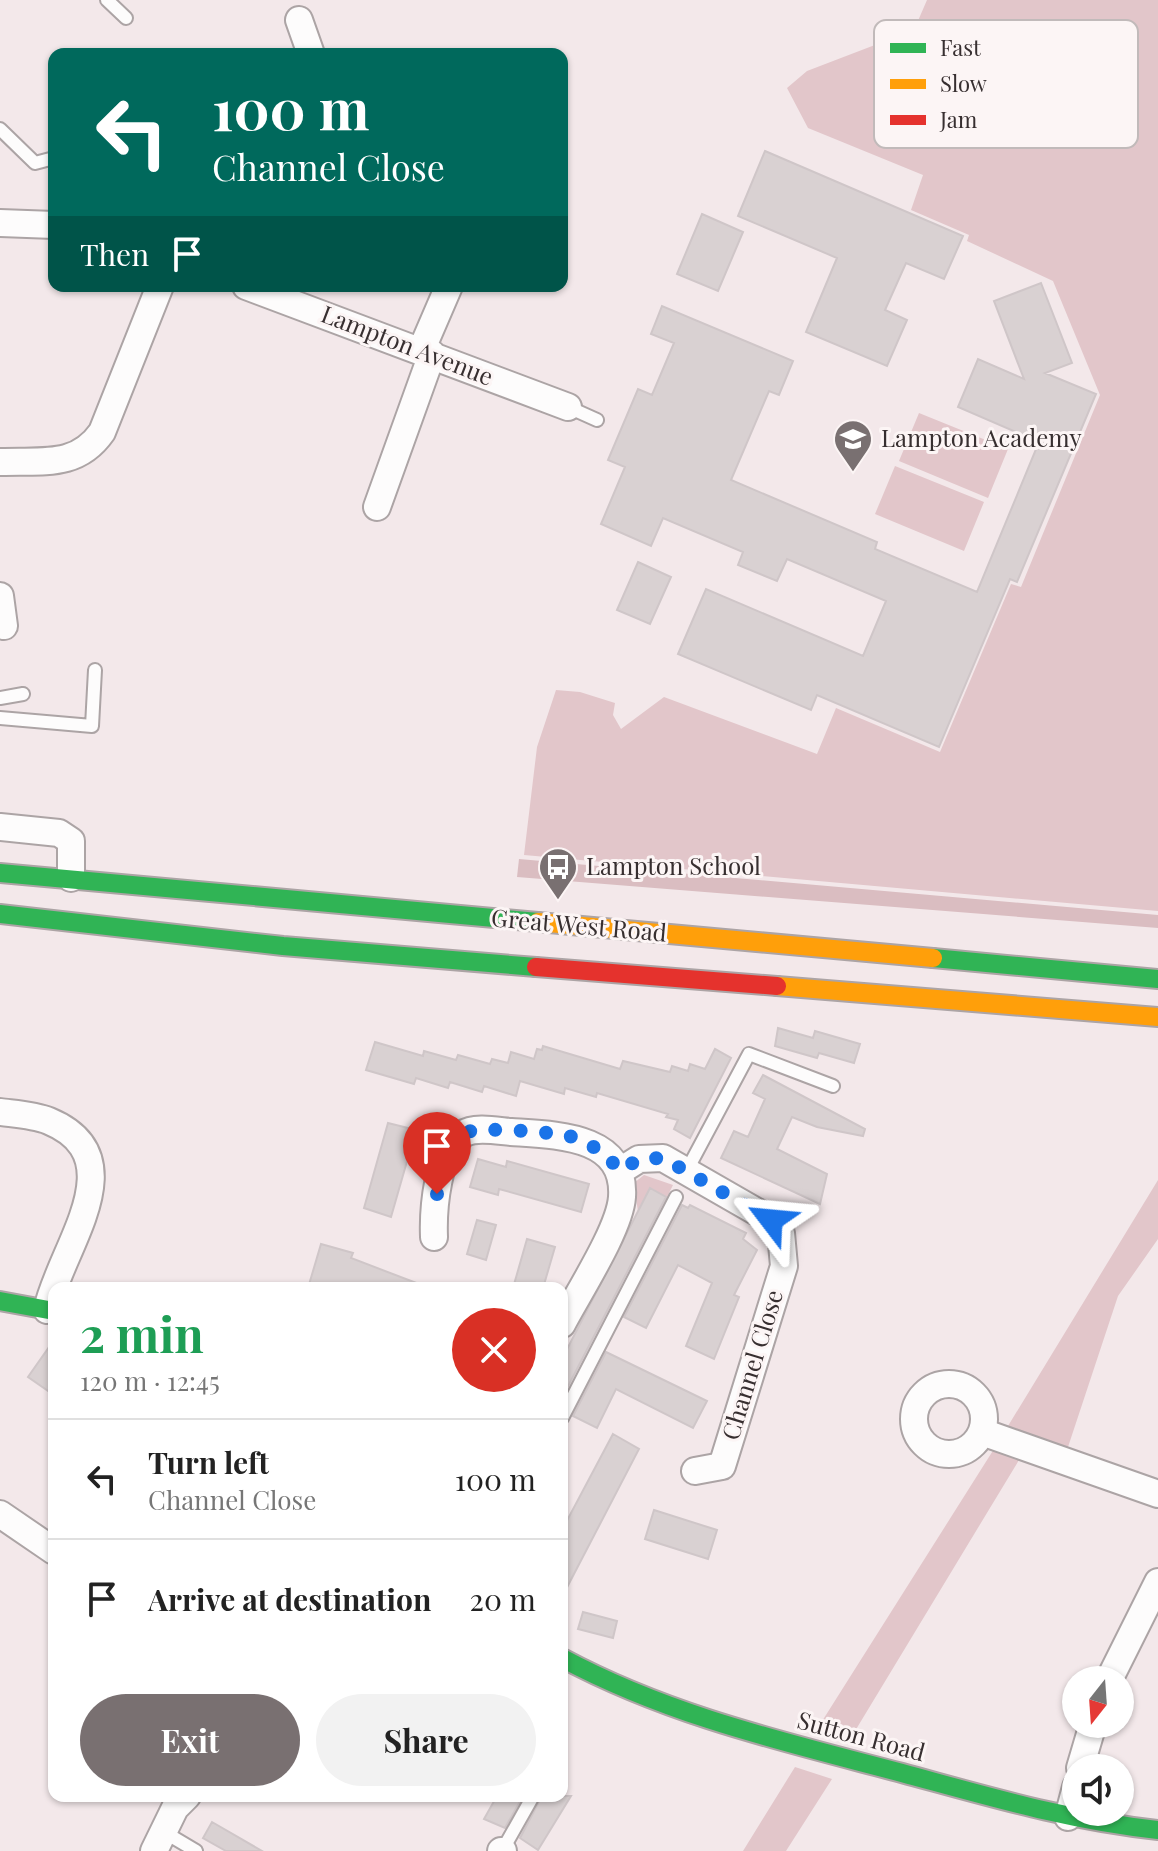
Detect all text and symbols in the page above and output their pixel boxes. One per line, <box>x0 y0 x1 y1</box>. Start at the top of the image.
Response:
legend <box>874 20 1138 148</box>
text: Fast <box>940 32 982 62</box>
text: Slow <box>940 68 987 98</box>
text: 100 m <box>212 70 369 145</box>
icon: left <box>80 80 184 184</box>
text: Jam <box>939 104 978 134</box>
text: Channel Close <box>212 142 445 190</box>
icon: arrive <box>165 232 209 276</box>
text: Then <box>80 234 149 274</box>
street label: Lampton Avenue <box>317 297 498 392</box>
school or university icon: Lampton Academy <box>832 418 874 473</box>
place label: Lampton Academy <box>881 421 1081 453</box>
bus stop icon: Lampton School <box>537 846 579 901</box>
place label: Lampton School <box>586 849 761 881</box>
street label: Great West Road <box>490 900 668 948</box>
pin <box>403 1112 471 1194</box>
icon: arrive <box>415 1124 459 1168</box>
position arrow <box>729 1178 813 1262</box>
street label: Channel Close <box>713 1285 789 1443</box>
text: 2 min <box>80 1301 204 1365</box>
button: close <box>452 1308 536 1392</box>
text: 120 m · 12:45 <box>80 1363 220 1398</box>
text: Turn left <box>148 1442 269 1482</box>
icon: left <box>80 1457 124 1501</box>
text: 100 m <box>455 1459 536 1499</box>
text: Channel Close <box>148 1482 316 1517</box>
icon: arrive <box>80 1577 124 1621</box>
text: Arrive at destination <box>148 1579 431 1619</box>
text: 20 m <box>470 1579 536 1619</box>
north arrow <box>1062 1666 1134 1738</box>
map controls <box>1062 1666 1134 1826</box>
button: Exit <box>80 1694 300 1786</box>
button: Share <box>316 1694 536 1786</box>
street label: Sutton Road <box>794 1703 929 1767</box>
button: sound <box>1062 1754 1134 1826</box>

